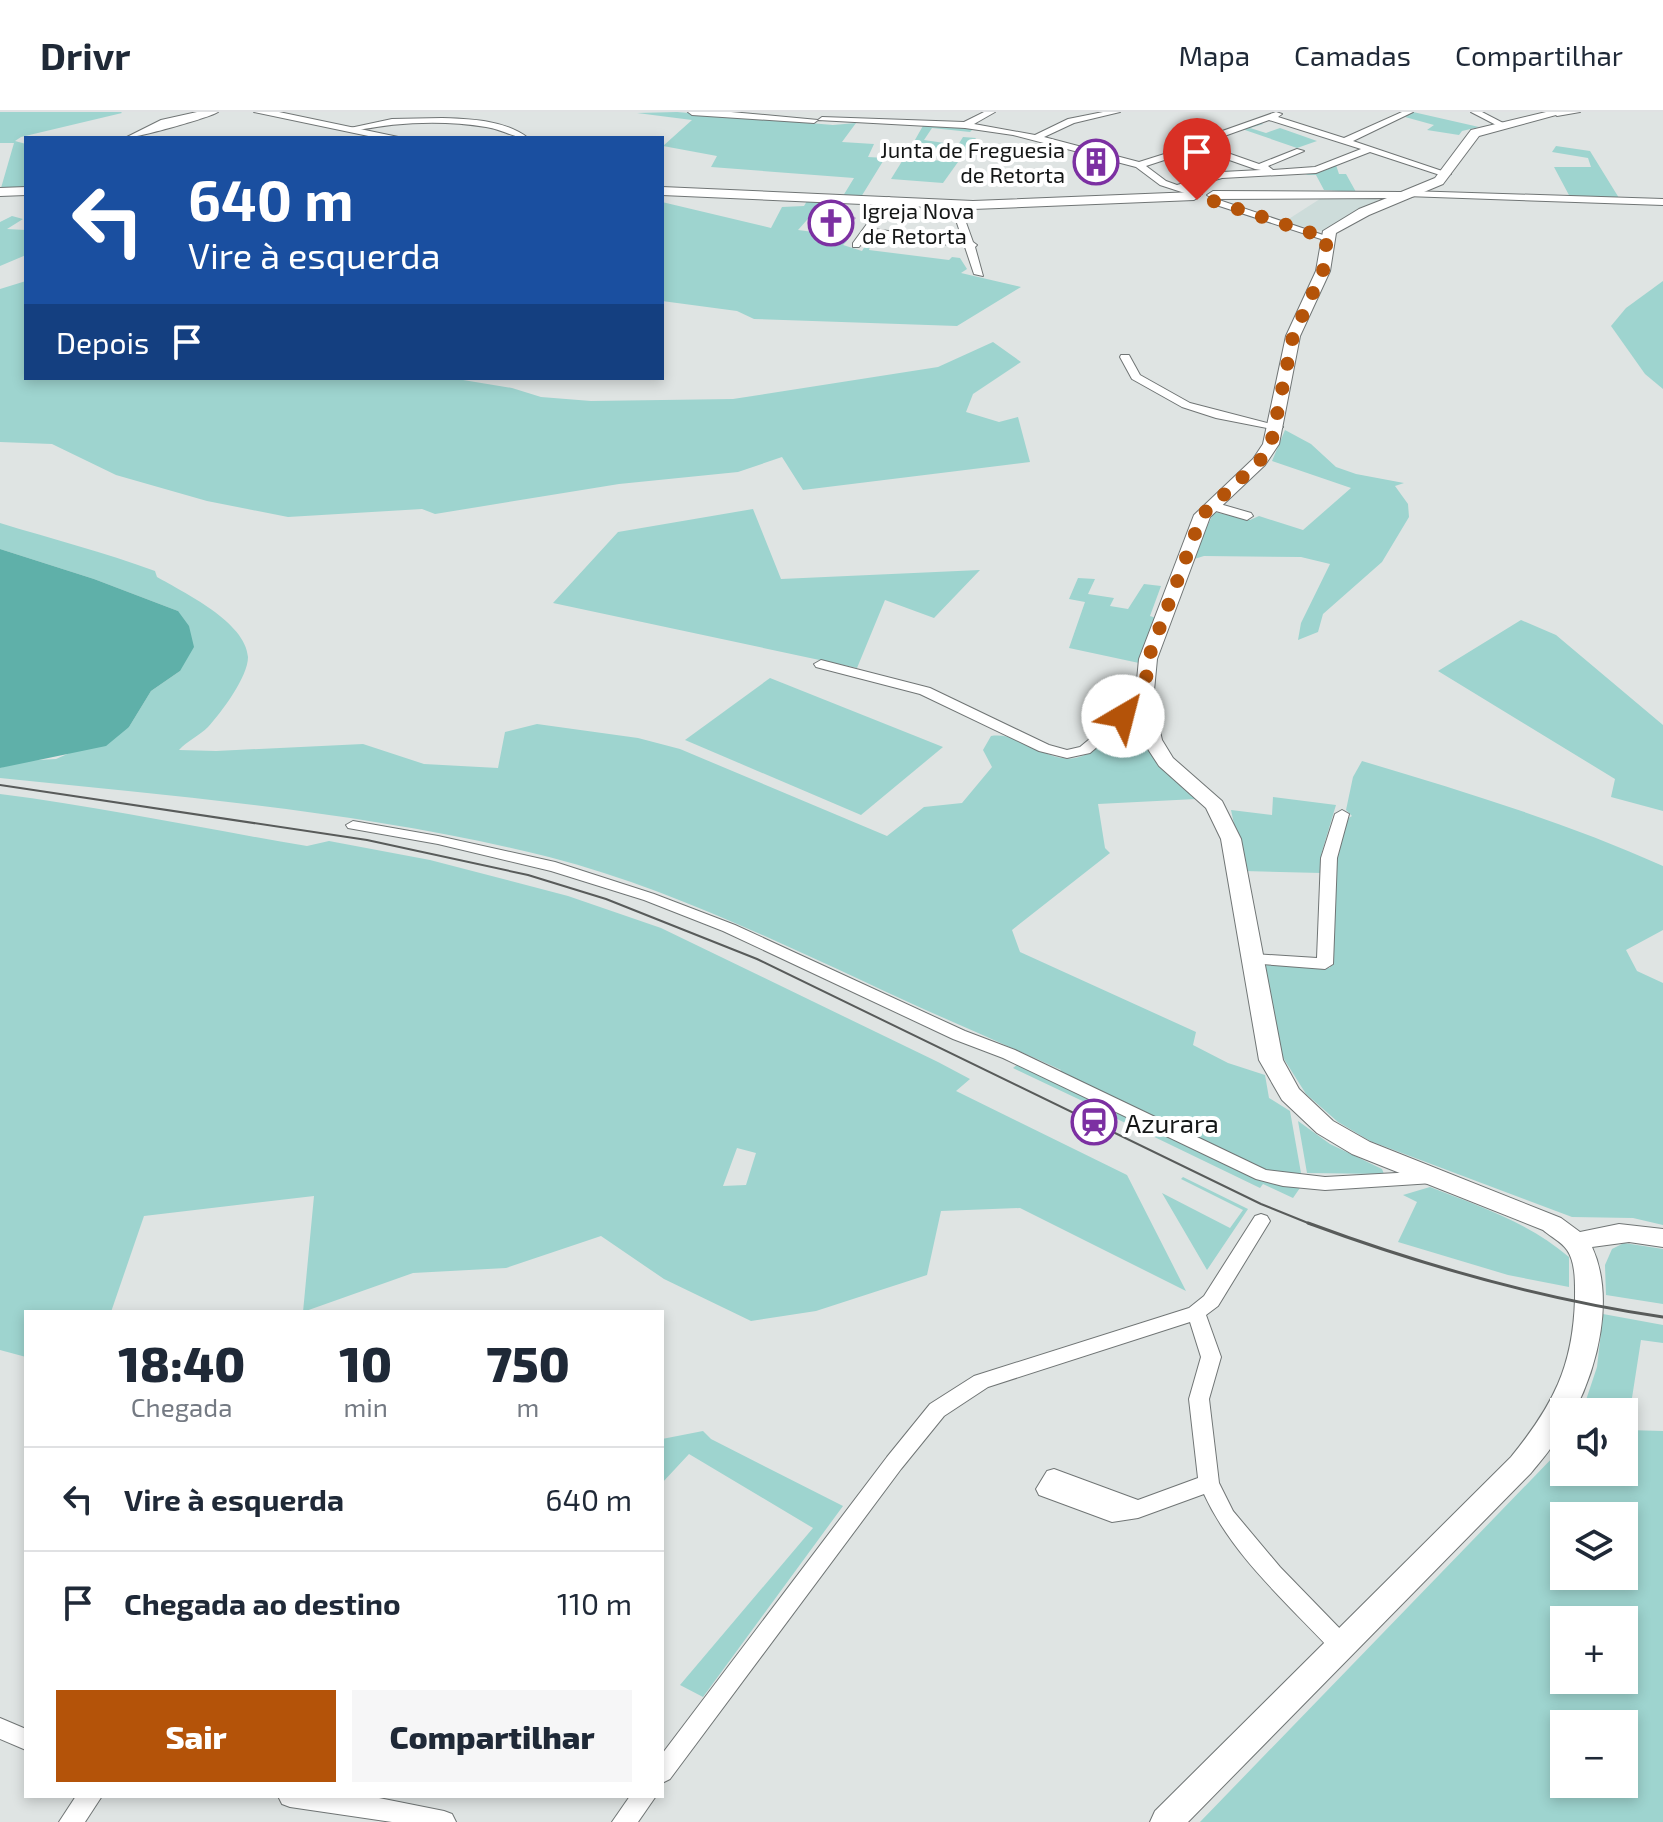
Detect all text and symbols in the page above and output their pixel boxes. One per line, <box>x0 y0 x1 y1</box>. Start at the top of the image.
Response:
text: Drivr <box>40 32 130 78</box>
text: Mapa <box>1179 38 1250 72</box>
text: Camadas <box>1294 38 1411 72</box>
text: Compartilhar <box>1455 38 1623 72</box>
pin <box>1163 118 1231 200</box>
icon: arrive <box>1175 130 1219 174</box>
place label: Junta de Freguesia de Retorta <box>880 136 1065 187</box>
building icon: Junta de Freguesia de Retorta <box>1072 138 1120 186</box>
text: 640 m <box>188 165 353 232</box>
icon: left <box>56 168 160 272</box>
place label: Igreja Nova de Retorta <box>862 197 974 248</box>
church icon: Igreja Nova de Retorta <box>807 199 855 247</box>
text: Vire à esquerda <box>188 233 440 276</box>
icon: arrive <box>165 320 209 364</box>
text: Depois <box>56 324 149 360</box>
position arrow <box>1081 674 1165 758</box>
station icon: Azurara <box>1070 1098 1118 1146</box>
place label: Azurara <box>1125 1107 1219 1138</box>
text: 18:40 <box>118 1334 245 1392</box>
text: 10 <box>339 1334 392 1392</box>
text: 750 <box>486 1334 570 1392</box>
text: Chegada <box>131 1391 233 1422</box>
text: min <box>343 1391 388 1422</box>
text: m <box>517 1391 539 1422</box>
map controls <box>1550 1398 1638 1798</box>
button: sound <box>1550 1398 1638 1486</box>
icon: left <box>56 1477 100 1521</box>
text: Vire à esquerda <box>124 1481 344 1517</box>
text: 640 m <box>545 1481 632 1517</box>
button: layers <box>1550 1502 1638 1590</box>
icon: arrive <box>56 1581 100 1625</box>
text: Chegada ao destino <box>124 1585 401 1621</box>
text: 110 m <box>557 1585 632 1621</box>
button: + <box>1550 1606 1638 1694</box>
button: Sair <box>56 1690 336 1782</box>
button: Compartilhar <box>352 1690 632 1782</box>
button: − <box>1550 1710 1638 1798</box>

